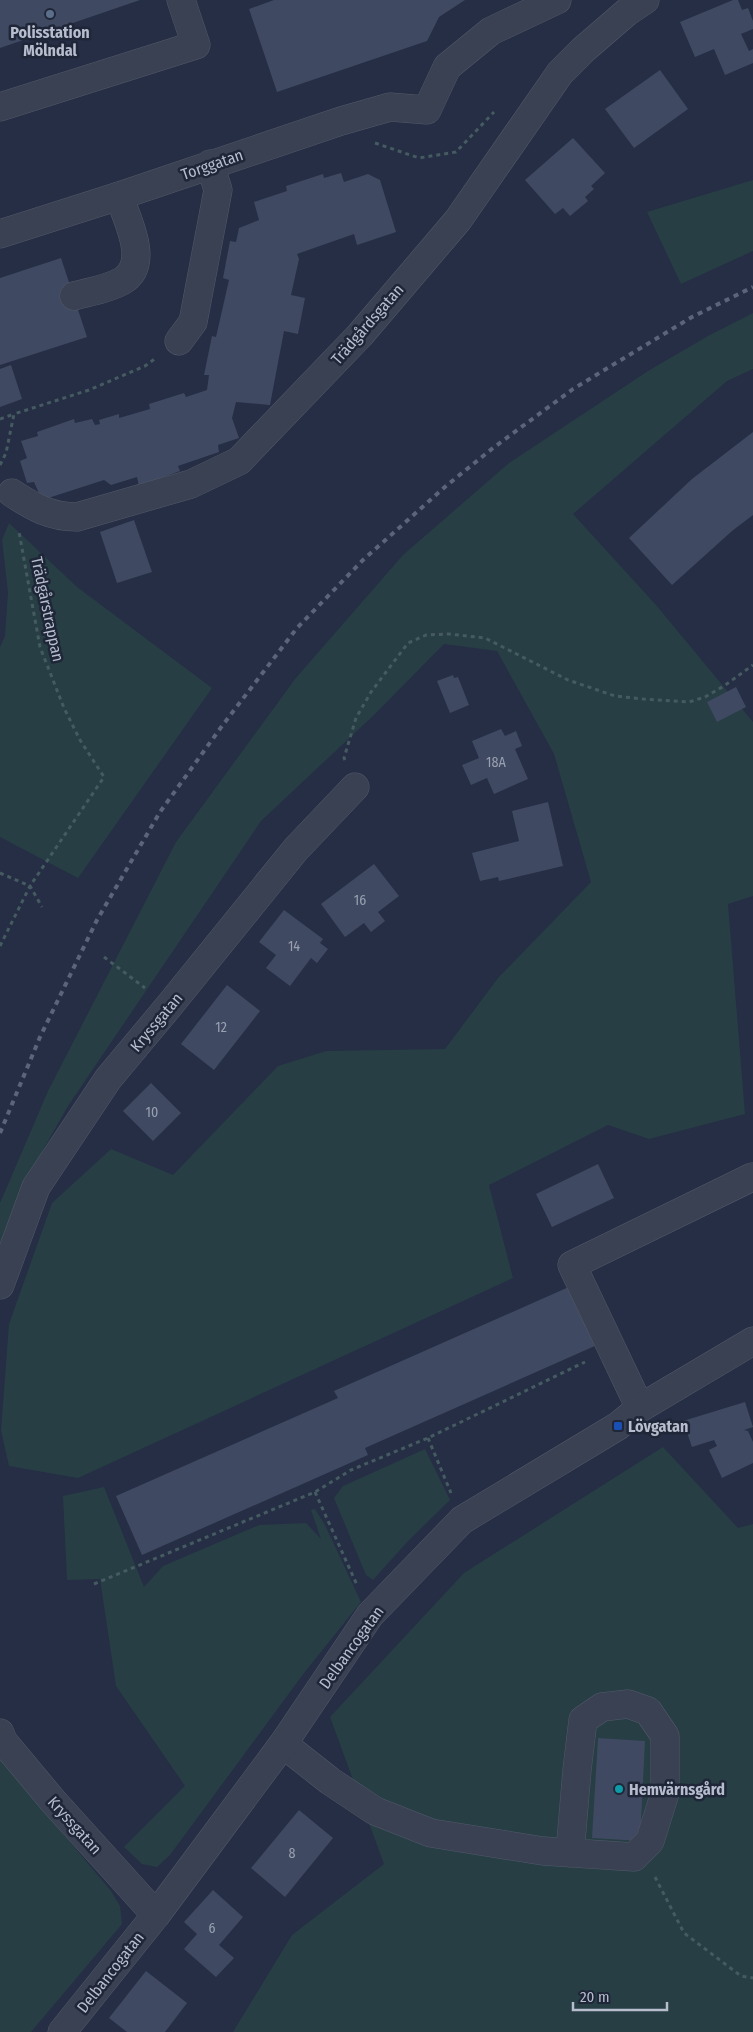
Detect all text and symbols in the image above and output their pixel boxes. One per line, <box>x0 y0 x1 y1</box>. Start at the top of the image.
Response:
marker: Polisstation Mölndal <box>44 8 56 20</box>
place label: Polisstation Mölndal <box>10 23 90 60</box>
street label: Torggatan <box>179 145 246 184</box>
street label: Trädgårdsgatan <box>327 280 408 368</box>
street label: Trädgårstrappan <box>27 555 68 663</box>
house number: 18A <box>486 754 507 771</box>
house number: 16 <box>354 892 366 909</box>
house number: 14 <box>288 938 300 955</box>
street label: Kryssgatan <box>126 989 186 1056</box>
house number: 12 <box>215 1019 227 1036</box>
house number: 10 <box>146 1104 158 1121</box>
place label: Lövgatan <box>628 1417 688 1436</box>
marker: Lövgatan <box>612 1420 624 1432</box>
street label: Delbancogatan <box>315 1602 388 1692</box>
place label: Hemvärnsgård <box>629 1780 725 1799</box>
marker: Hemvärnsgård <box>613 1783 625 1795</box>
street label: Kryssgatan <box>44 1793 105 1858</box>
house number: 8 <box>289 1845 296 1862</box>
house number: 6 <box>209 1920 216 1937</box>
street label: Delbancogatan <box>73 1928 148 2017</box>
scale bar <box>573 1980 667 2012</box>
text: 20 m <box>580 1988 610 2006</box>

